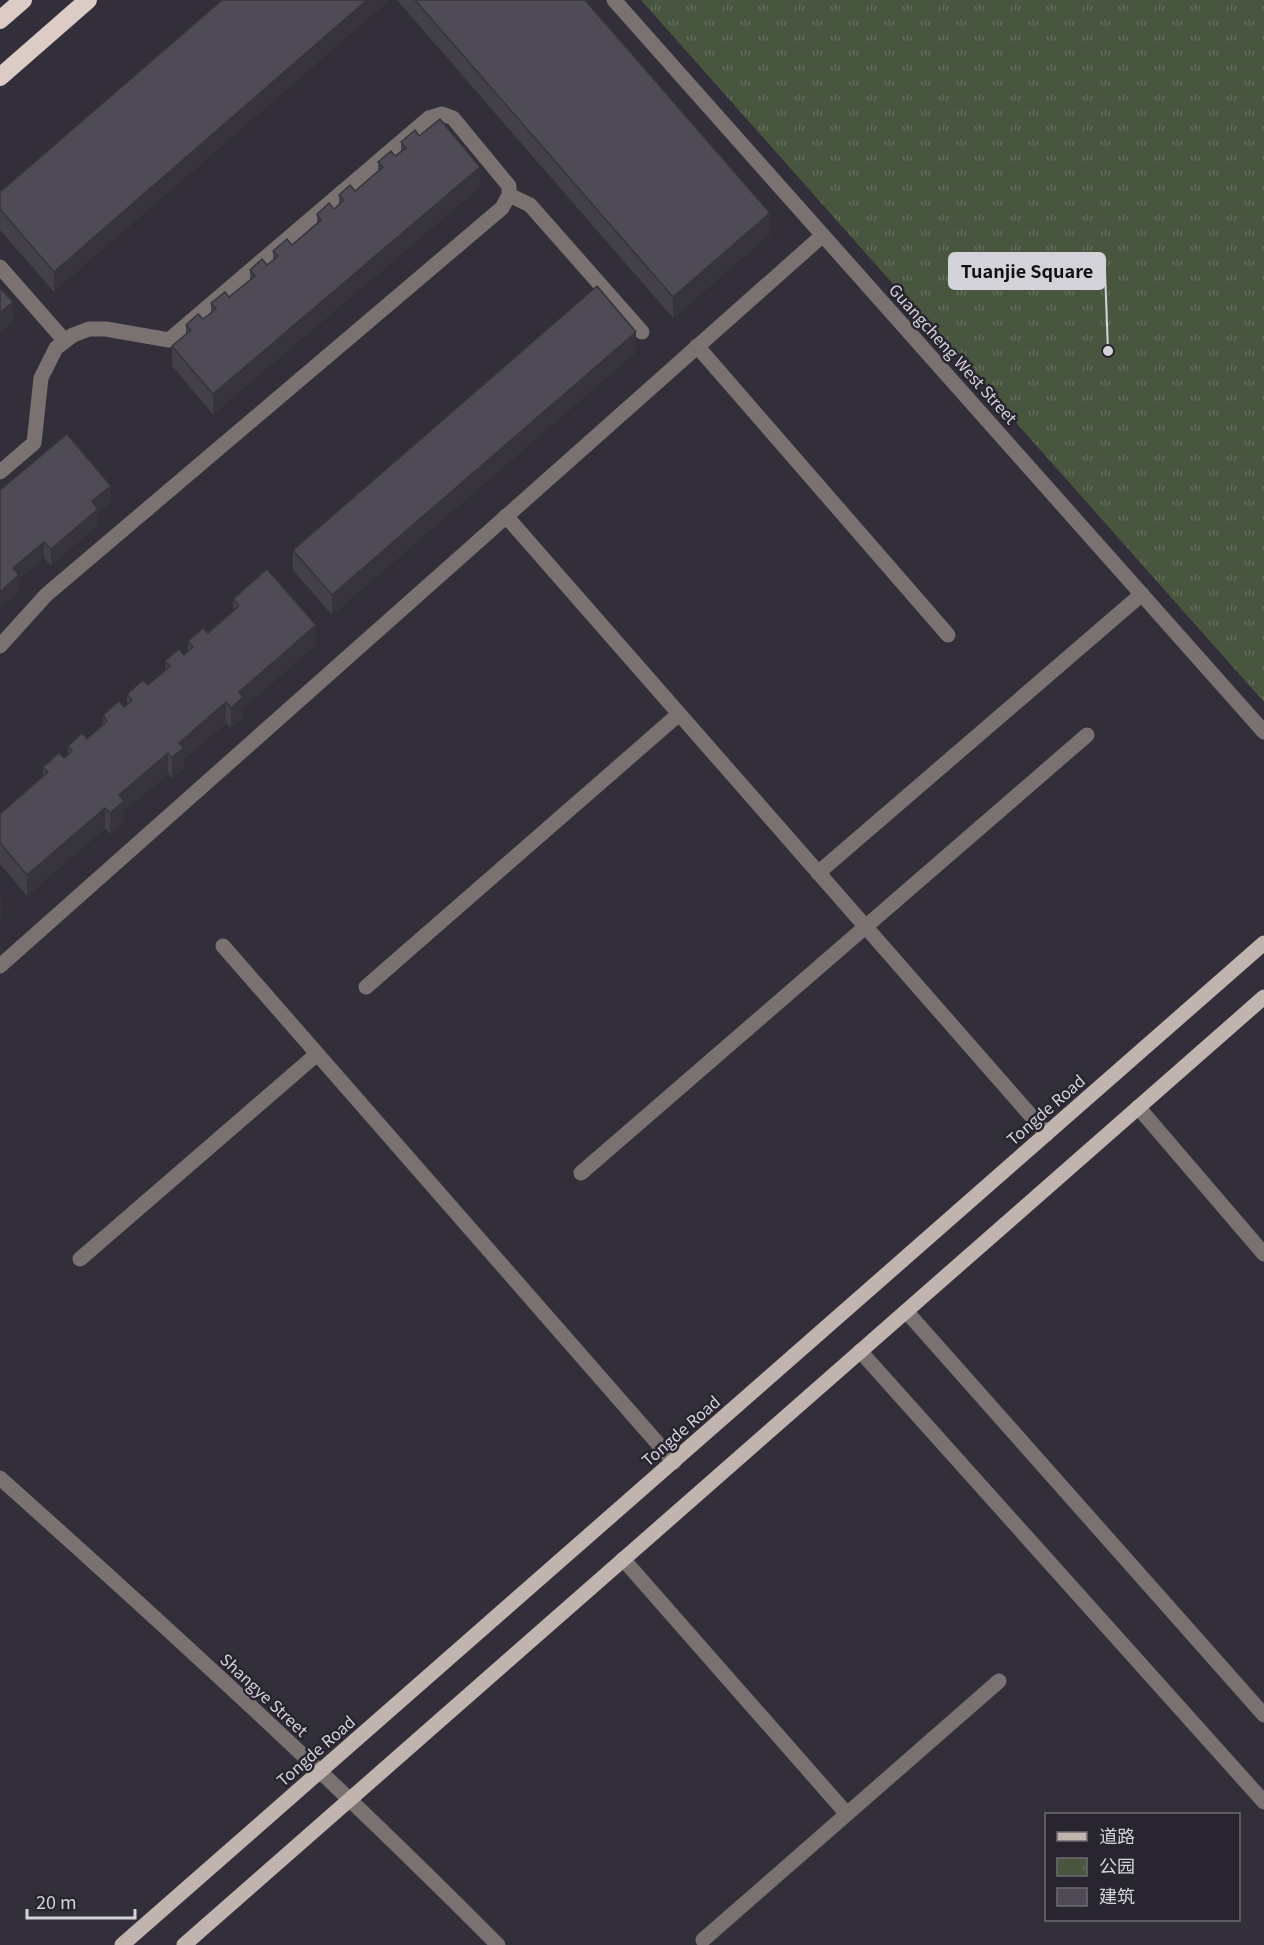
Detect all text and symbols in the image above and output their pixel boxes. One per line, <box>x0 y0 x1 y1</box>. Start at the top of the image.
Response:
callout: Tuanjie Square <box>949 253 1105 289</box>
text: Tuanjie Square <box>961 257 1093 283</box>
street label: Guangcheng West Street <box>884 278 1023 429</box>
street label: Tongde Road <box>1001 1068 1090 1150</box>
street label: Tongde Road <box>636 1389 725 1471</box>
street label: Shangye Street <box>215 1647 314 1741</box>
street label: Tongde Road <box>271 1709 360 1791</box>
legend <box>1045 1813 1240 1921</box>
text: 道路 <box>1099 1822 1135 1848</box>
text: 公园 <box>1099 1852 1135 1878</box>
scale bar <box>27 1882 135 1920</box>
text: 建筑 <box>1099 1882 1135 1908</box>
text: 20 m <box>36 1888 77 1914</box>

